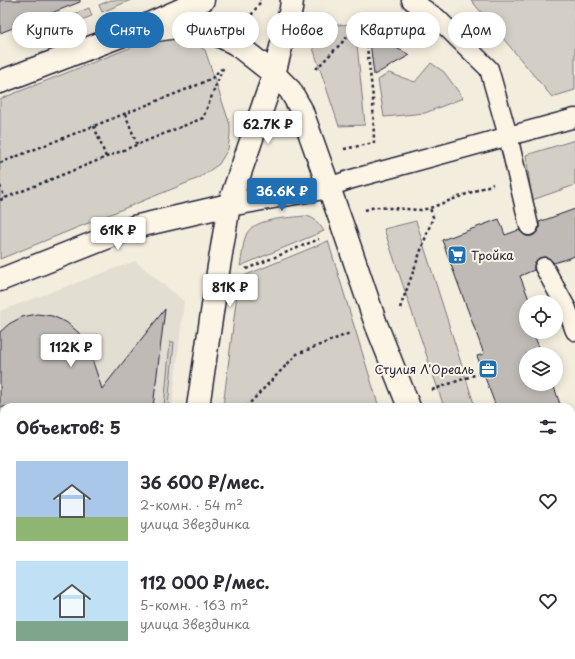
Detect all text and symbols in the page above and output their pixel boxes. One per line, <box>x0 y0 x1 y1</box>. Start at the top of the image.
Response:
chip: Купить <box>12 12 87 48</box>
chip: Снять <box>95 12 164 48</box>
chip: Фильтры <box>172 12 259 48</box>
chip: Новое <box>267 12 338 48</box>
chip: Квартира <box>346 12 440 48</box>
chip: Дом <box>448 12 506 48</box>
pin: 62.7K ₽ <box>231 111 305 145</box>
text: 62.7K ₽ <box>243 114 293 133</box>
pin: 36.6K ₽ <box>245 178 319 212</box>
text: 36.6K ₽ <box>256 181 308 200</box>
pin: 61K ₽ <box>90 217 146 251</box>
text: 61K ₽ <box>100 220 136 239</box>
supermarket icon: Тройка <box>446 244 468 266</box>
place label: Тройка <box>471 246 514 264</box>
pin: 81K ₽ <box>202 274 258 308</box>
text: 81K ₽ <box>212 277 248 296</box>
map controls <box>519 295 563 391</box>
button: locate <box>519 295 563 339</box>
pin: 112K ₽ <box>38 334 104 368</box>
text: 112K ₽ <box>50 337 92 356</box>
button: layers <box>519 347 563 391</box>
office icon: Стулия Л'Ореаль <box>477 358 499 380</box>
place label: Стулия Л'Ореаль <box>375 360 474 378</box>
text: Объектов: 5 <box>16 414 121 440</box>
icon: filters <box>537 416 559 438</box>
text: 36 600 ₽/мес. <box>140 469 264 495</box>
icon: home <box>48 477 96 525</box>
icon: heart <box>537 490 559 512</box>
text: 2-комн. · 54 m² <box>140 495 243 514</box>
text: улица Звездинка <box>140 514 250 533</box>
text: 112 000 ₽/мес. <box>140 569 270 595</box>
icon: home <box>48 577 96 625</box>
icon: heart <box>537 590 559 612</box>
text: 5-комн. · 163 m² <box>140 595 249 614</box>
text: улица Звездинка <box>140 614 250 633</box>

